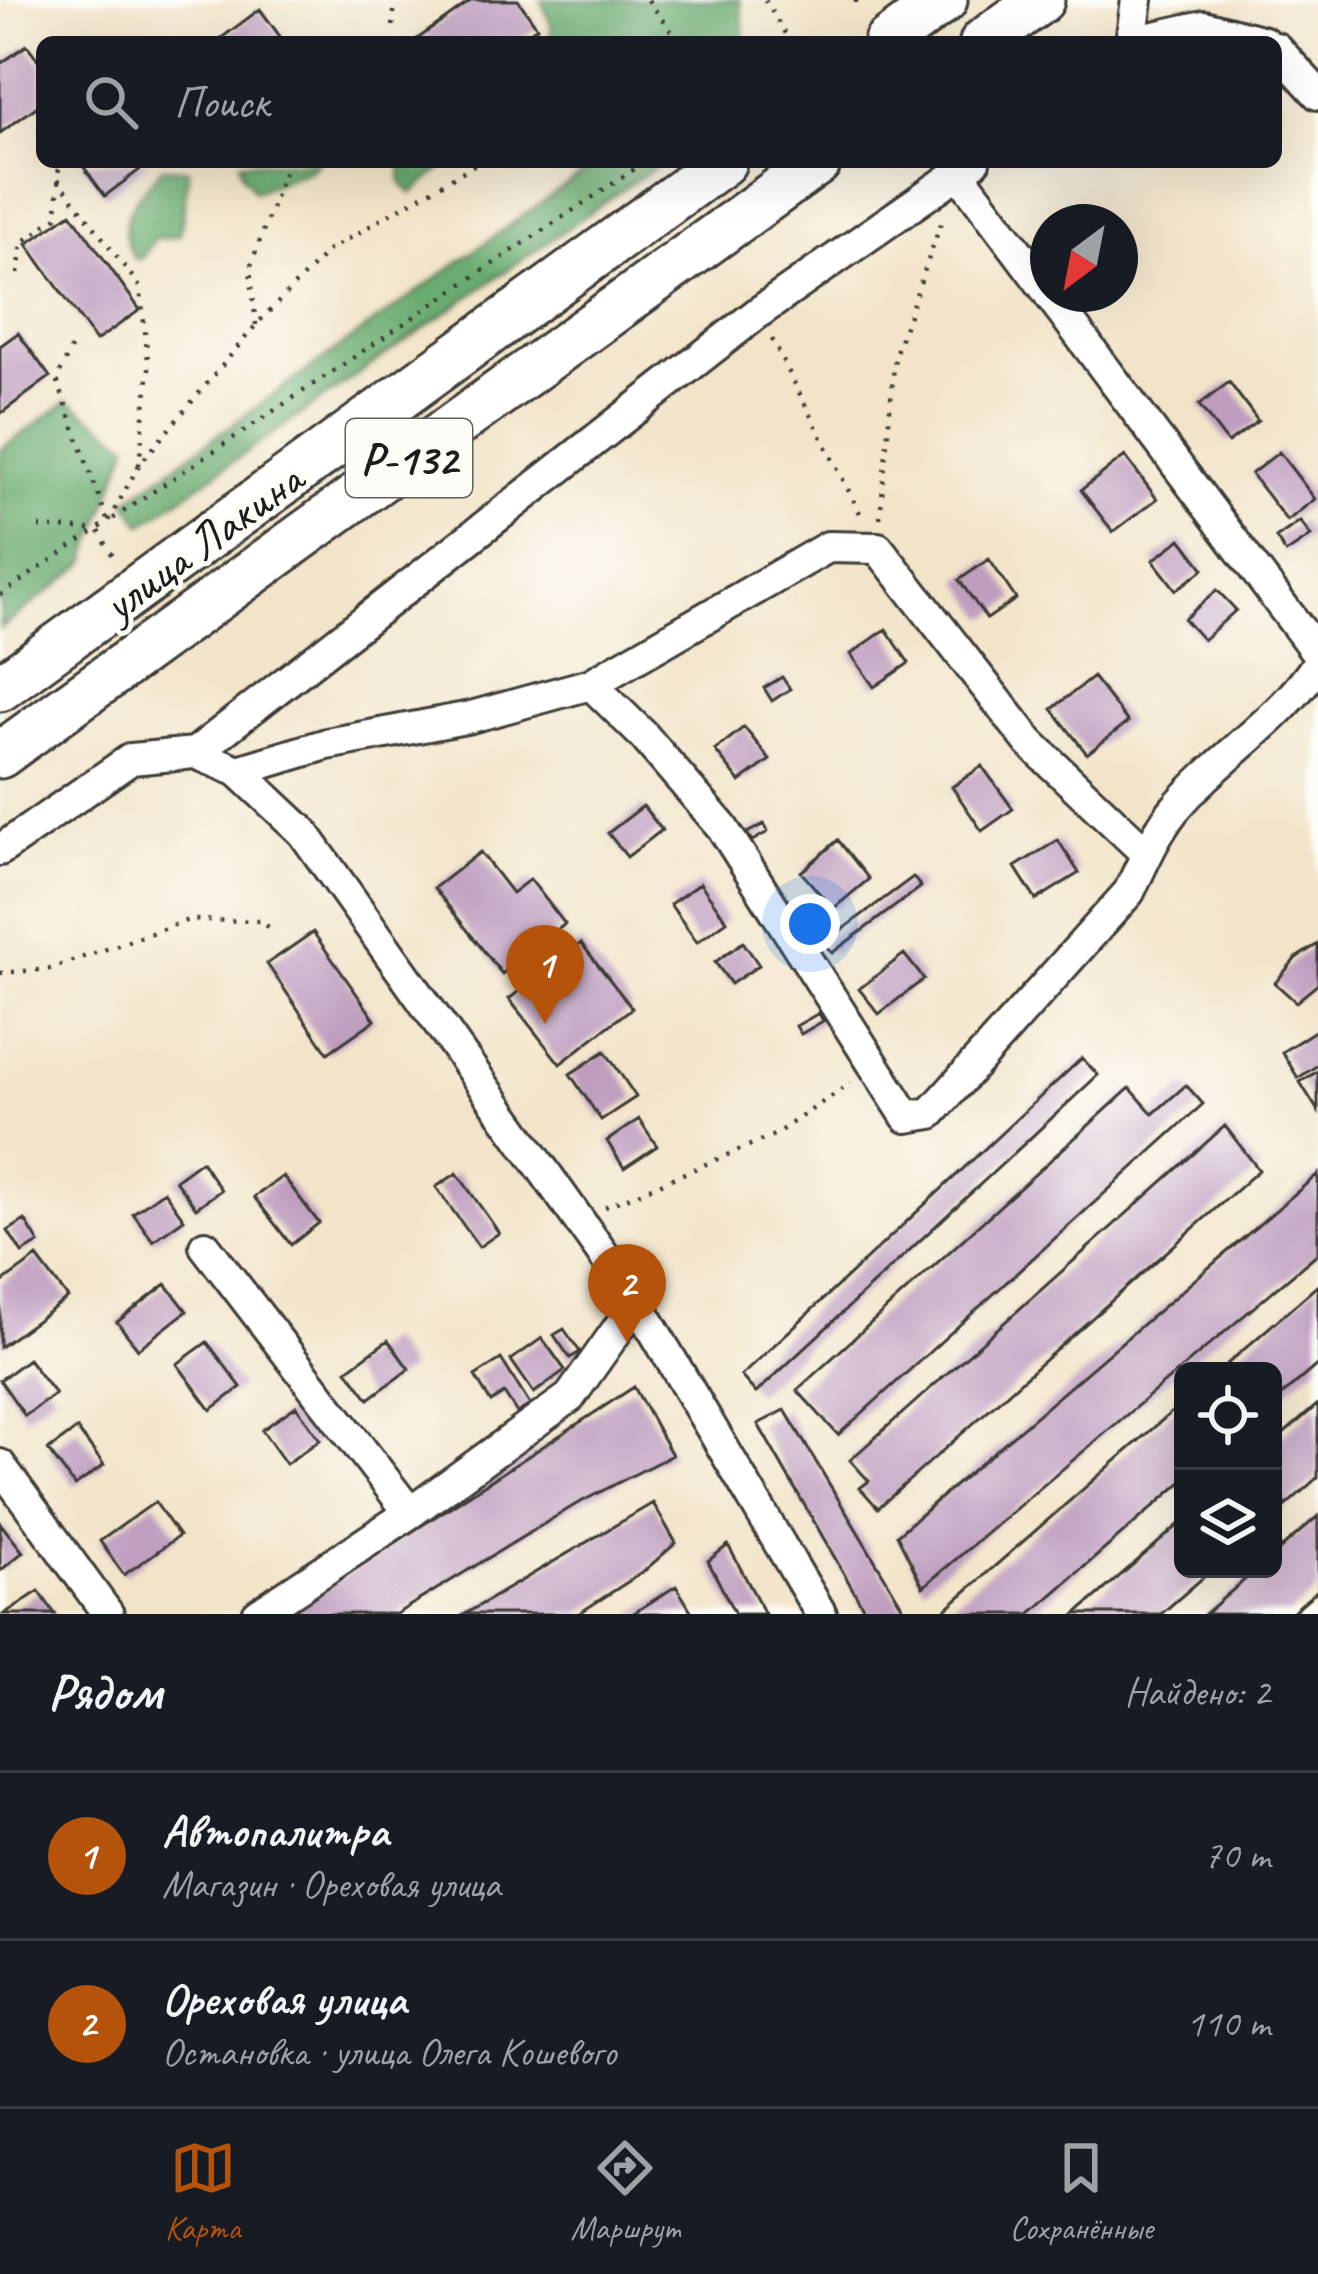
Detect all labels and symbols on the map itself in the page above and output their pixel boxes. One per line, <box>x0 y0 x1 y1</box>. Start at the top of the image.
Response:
north arrow <box>1030 204 1138 312</box>
road number: Р-132 <box>346 419 472 497</box>
street label: улица Лакина <box>89 447 318 636</box>
your location <box>780 894 840 954</box>
pin: 1 <box>506 925 584 1024</box>
pin: 2 <box>588 1244 666 1343</box>

